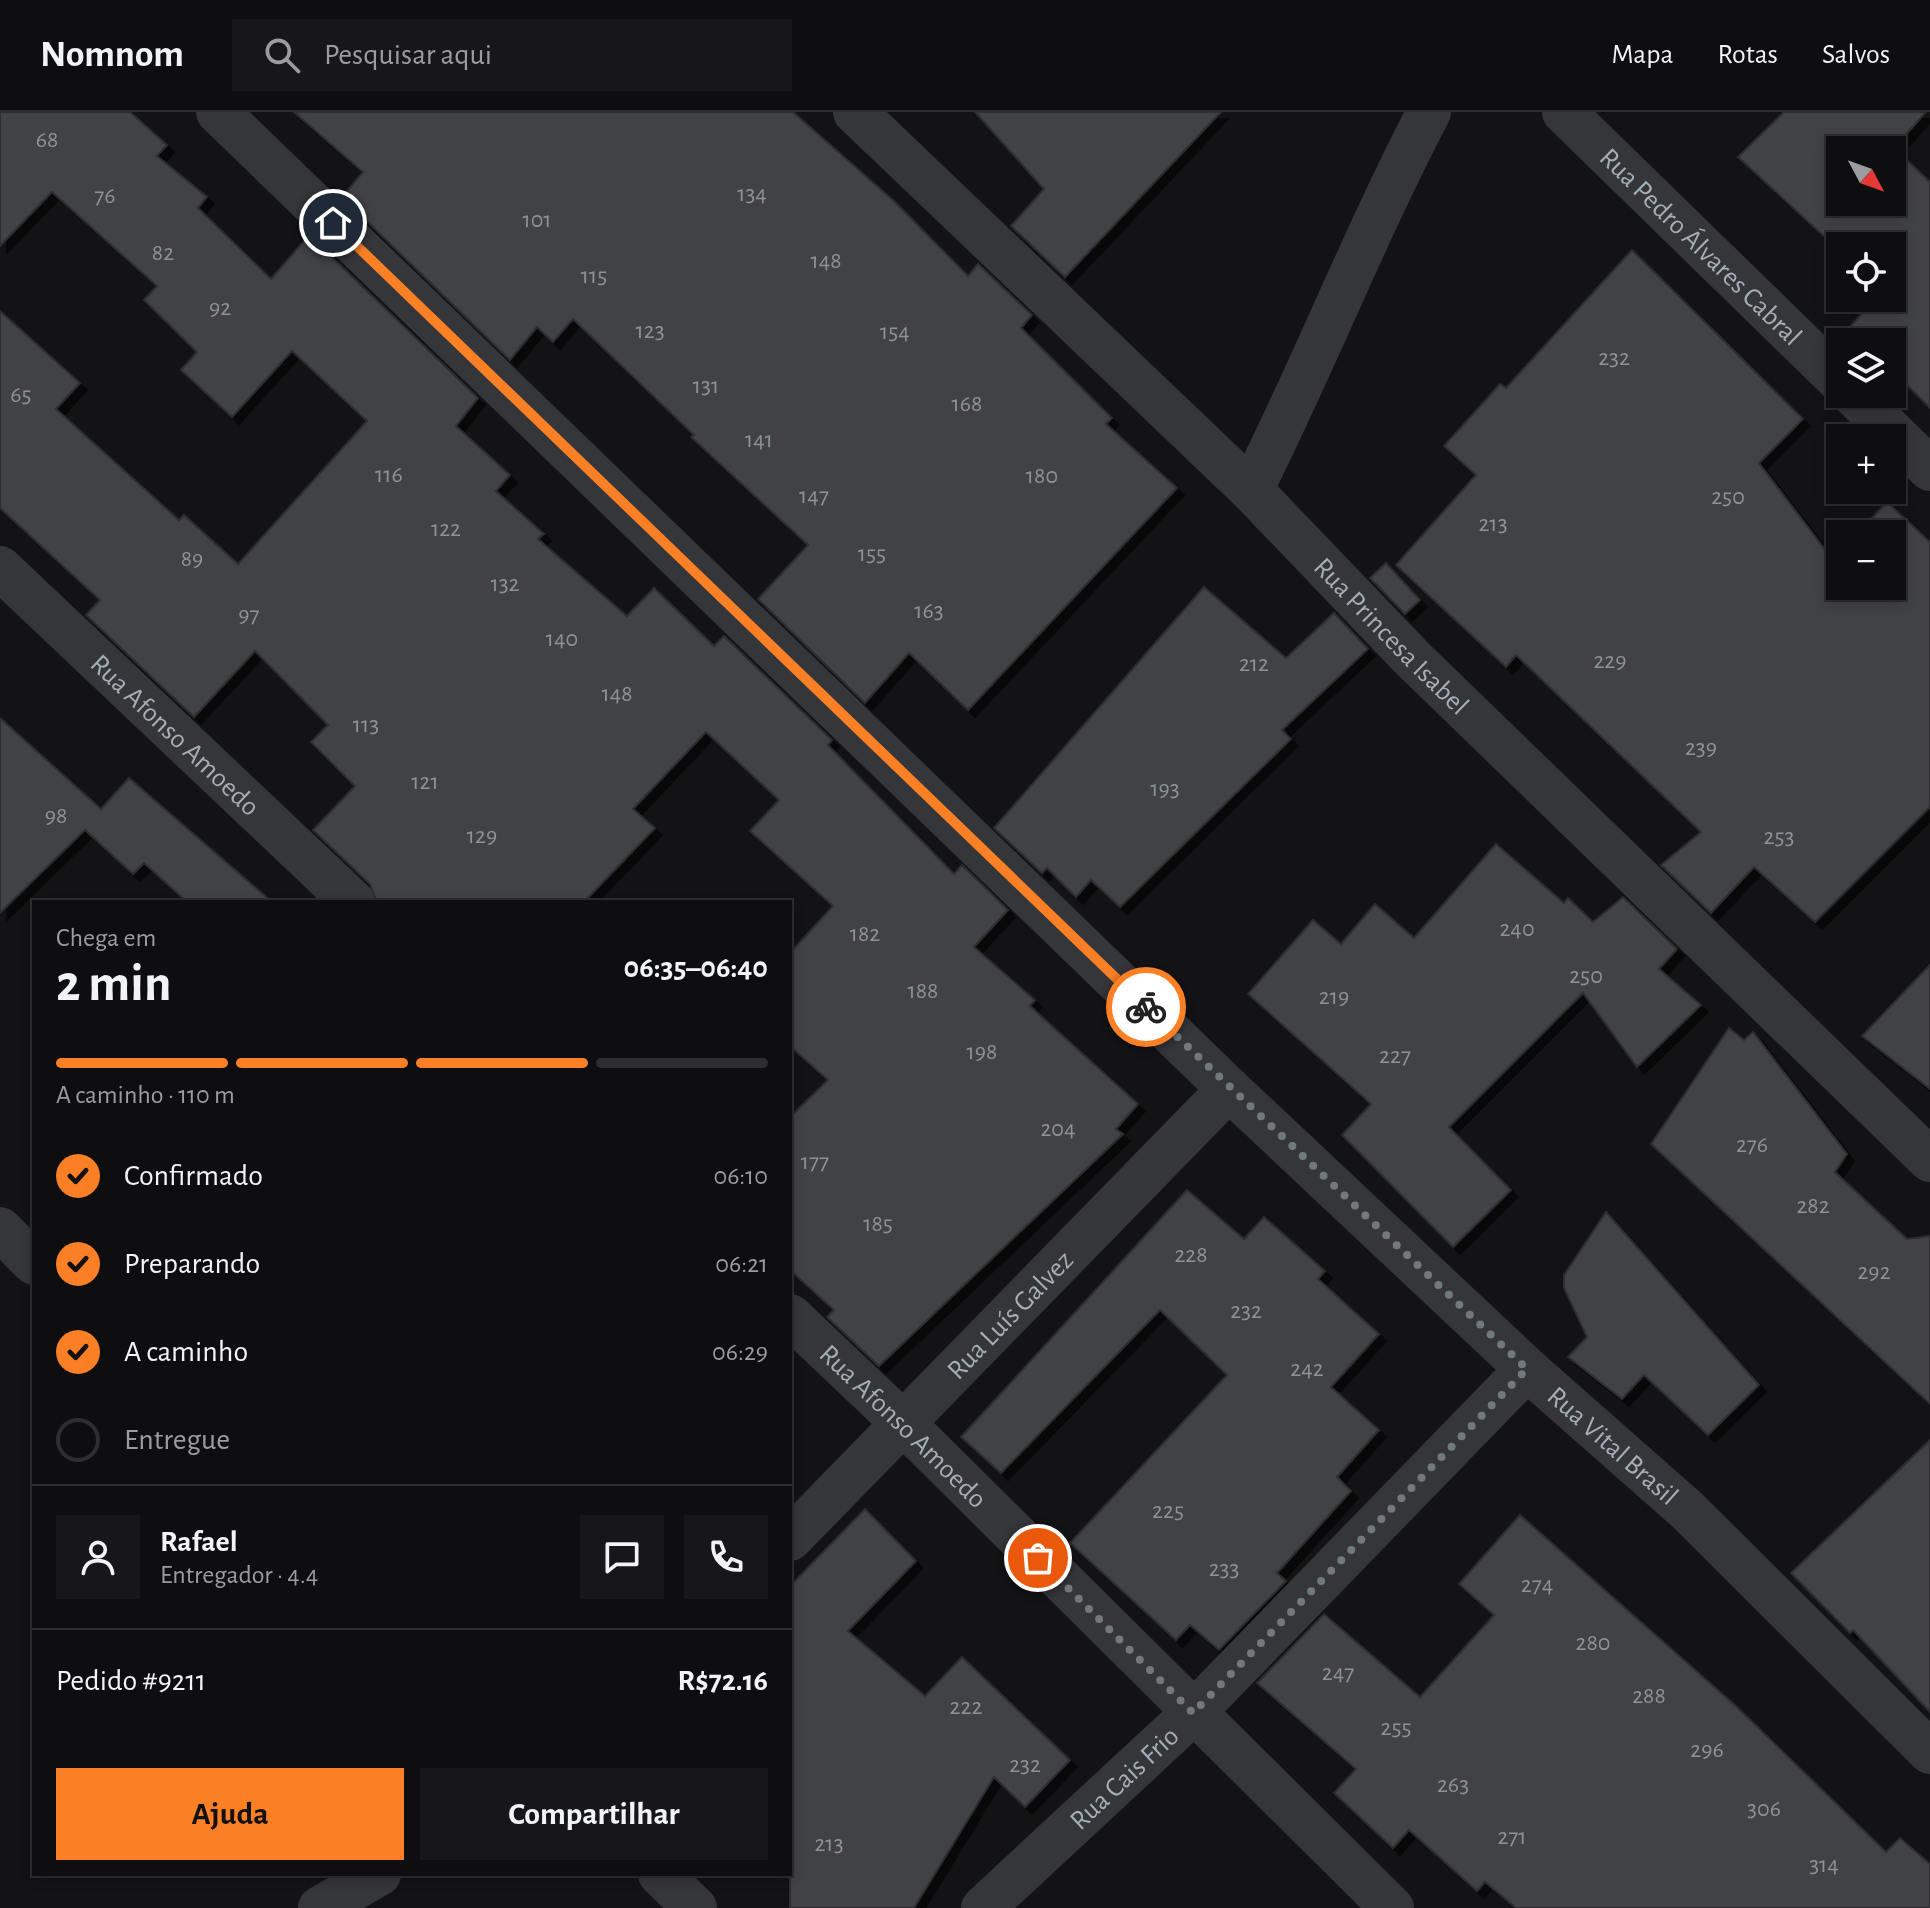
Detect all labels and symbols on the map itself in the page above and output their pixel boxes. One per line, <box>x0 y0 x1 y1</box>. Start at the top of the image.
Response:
house number: 68 <box>36 128 58 152</box>
north arrow <box>1826 136 1906 216</box>
street label: Rua Pedro Álvares Cabral <box>1594 143 1806 351</box>
house number: 134 <box>737 182 767 206</box>
house number: 76 <box>94 184 116 208</box>
pin <box>299 189 367 257</box>
house number: 101 <box>522 208 552 232</box>
house number: 82 <box>152 241 174 265</box>
house number: 148 <box>810 249 842 273</box>
house number: 115 <box>581 264 607 288</box>
house number: 92 <box>209 296 231 320</box>
house number: 123 <box>635 319 665 343</box>
house number: 154 <box>880 320 910 344</box>
house number: 232 <box>1598 346 1630 370</box>
house number: 131 <box>693 374 719 398</box>
house number: 65 <box>10 383 32 407</box>
house number: 168 <box>952 392 982 416</box>
house number: 141 <box>745 428 773 452</box>
house number: 116 <box>375 463 403 487</box>
house number: 180 <box>1026 464 1058 488</box>
house number: 147 <box>799 484 829 508</box>
house number: 250 <box>1711 485 1745 509</box>
house number: 213 <box>1478 512 1508 536</box>
house number: 122 <box>431 517 461 541</box>
house number: 155 <box>858 542 886 566</box>
house number: 89 <box>181 547 203 571</box>
street label: Rua Princesa Isabel <box>1308 553 1473 721</box>
house number: 132 <box>490 572 520 596</box>
house number: 163 <box>914 599 944 623</box>
house number: 97 <box>238 603 260 627</box>
house number: 140 <box>546 627 578 651</box>
house number: 229 <box>1593 649 1627 673</box>
street label: Rua Afonso Amoedo <box>85 650 264 822</box>
house number: 212 <box>1239 652 1269 676</box>
house number: 148 <box>601 682 633 706</box>
house number: 113 <box>353 713 379 737</box>
house number: 239 <box>1685 736 1717 760</box>
house number: 121 <box>411 770 439 794</box>
house number: 193 <box>1150 777 1180 801</box>
house number: 98 <box>45 804 67 828</box>
house number: 129 <box>467 824 497 848</box>
house number: 253 <box>1764 825 1794 849</box>
house number: 240 <box>1499 917 1535 941</box>
house number: 182 <box>850 922 880 946</box>
house number: 250 <box>1569 964 1603 988</box>
courier <box>1106 967 1186 1047</box>
house number: 188 <box>907 979 939 1003</box>
house number: 219 <box>1319 985 1349 1009</box>
house number: 198 <box>967 1040 997 1064</box>
house number: 227 <box>1379 1044 1411 1068</box>
house number: 204 <box>1040 1117 1076 1141</box>
house number: 276 <box>1736 1133 1768 1157</box>
house number: 177 <box>801 1150 829 1174</box>
house number: 282 <box>1796 1194 1830 1218</box>
house number: 185 <box>863 1212 893 1236</box>
house number: 228 <box>1174 1243 1208 1267</box>
street label: Rua Luís Galvez <box>942 1246 1079 1385</box>
house number: 292 <box>1857 1260 1891 1284</box>
house number: 232 <box>1230 1299 1262 1323</box>
street label: Rua Afonso Amoedo <box>813 1340 992 1514</box>
house number: 242 <box>1290 1357 1324 1381</box>
street label: Rua Vital Brasil <box>1542 1382 1683 1511</box>
house number: 225 <box>1152 1499 1184 1523</box>
pin <box>1004 1524 1072 1592</box>
house number: 233 <box>1209 1557 1239 1581</box>
house number: 274 <box>1521 1573 1553 1597</box>
house number: 280 <box>1576 1631 1610 1655</box>
house number: 247 <box>1322 1661 1354 1685</box>
house number: 288 <box>1632 1684 1666 1708</box>
house number: 222 <box>950 1695 982 1719</box>
house number: 255 <box>1381 1716 1411 1740</box>
street label: Rua Cais Frio <box>1065 1722 1185 1836</box>
house number: 296 <box>1690 1738 1724 1762</box>
house number: 232 <box>1009 1753 1041 1777</box>
house number: 263 <box>1437 1773 1469 1797</box>
house number: 306 <box>1747 1797 1781 1821</box>
house number: 271 <box>1497 1825 1527 1849</box>
house number: 213 <box>814 1832 844 1856</box>
house number: 314 <box>1809 1853 1839 1877</box>

